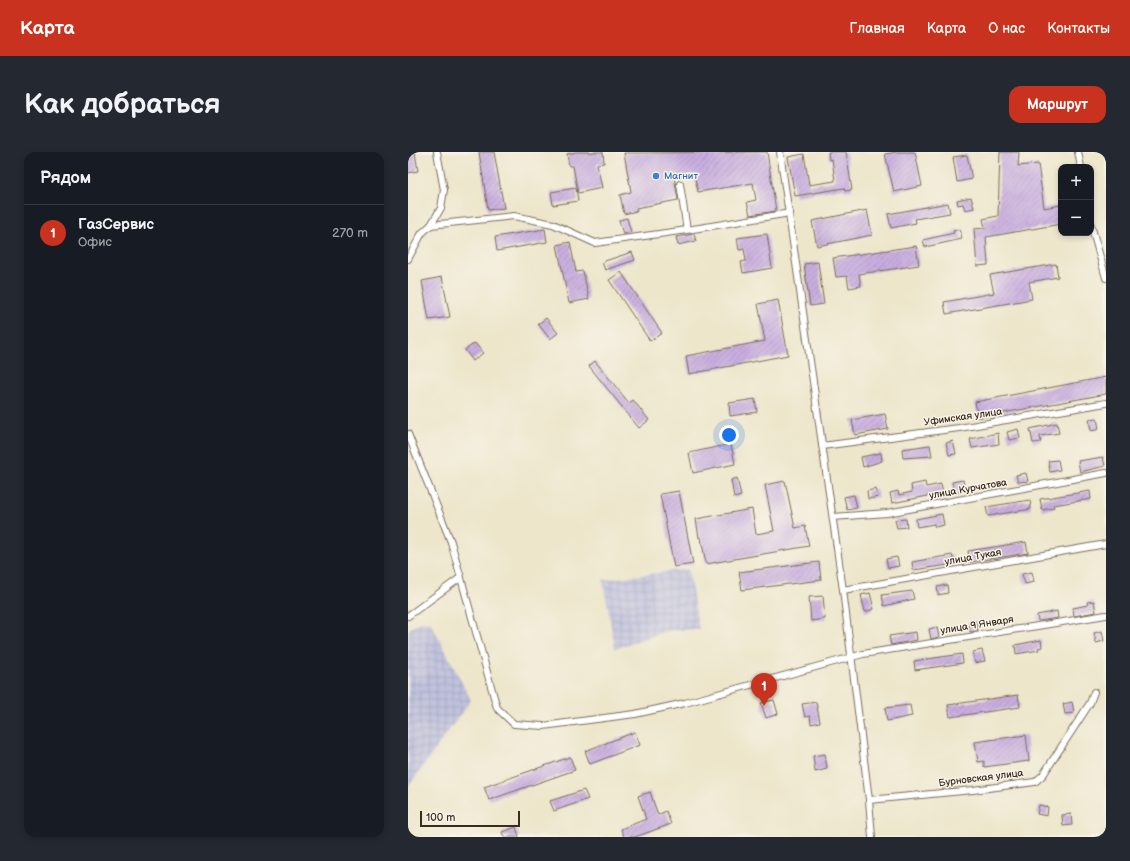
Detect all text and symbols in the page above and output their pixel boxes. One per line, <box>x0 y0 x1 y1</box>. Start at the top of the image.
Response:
text: Карта <box>20 17 74 40</box>
text: Главная <box>850 20 905 37</box>
text: Карта <box>927 20 966 37</box>
text: О нас <box>988 20 1025 37</box>
text: Контакты <box>1047 20 1110 37</box>
button: Маршрут <box>1009 86 1106 123</box>
text: Как добраться <box>24 88 221 121</box>
map controls <box>1058 164 1094 236</box>
button: + <box>1058 164 1094 200</box>
text: Рядом <box>40 168 91 188</box>
place label: Магнит <box>664 170 698 182</box>
marker: Магнит <box>651 171 661 181</box>
button: − <box>1058 200 1094 236</box>
text: ГазСервис <box>78 215 154 234</box>
text: 1 <box>50 225 56 241</box>
text: 270 m <box>332 225 368 241</box>
text: Офис <box>78 234 112 250</box>
street label: Уфимская улица <box>923 406 1003 428</box>
your location <box>719 425 739 445</box>
street label: улица Курчатова <box>928 476 1008 502</box>
street label: улица Тукая <box>944 546 1003 568</box>
street label: улица 9 Января <box>940 613 1015 637</box>
pin: 1 <box>751 673 777 706</box>
street label: Бурновская улица <box>938 767 1024 789</box>
scale bar <box>420 809 520 828</box>
text: 100 m <box>426 811 455 824</box>

